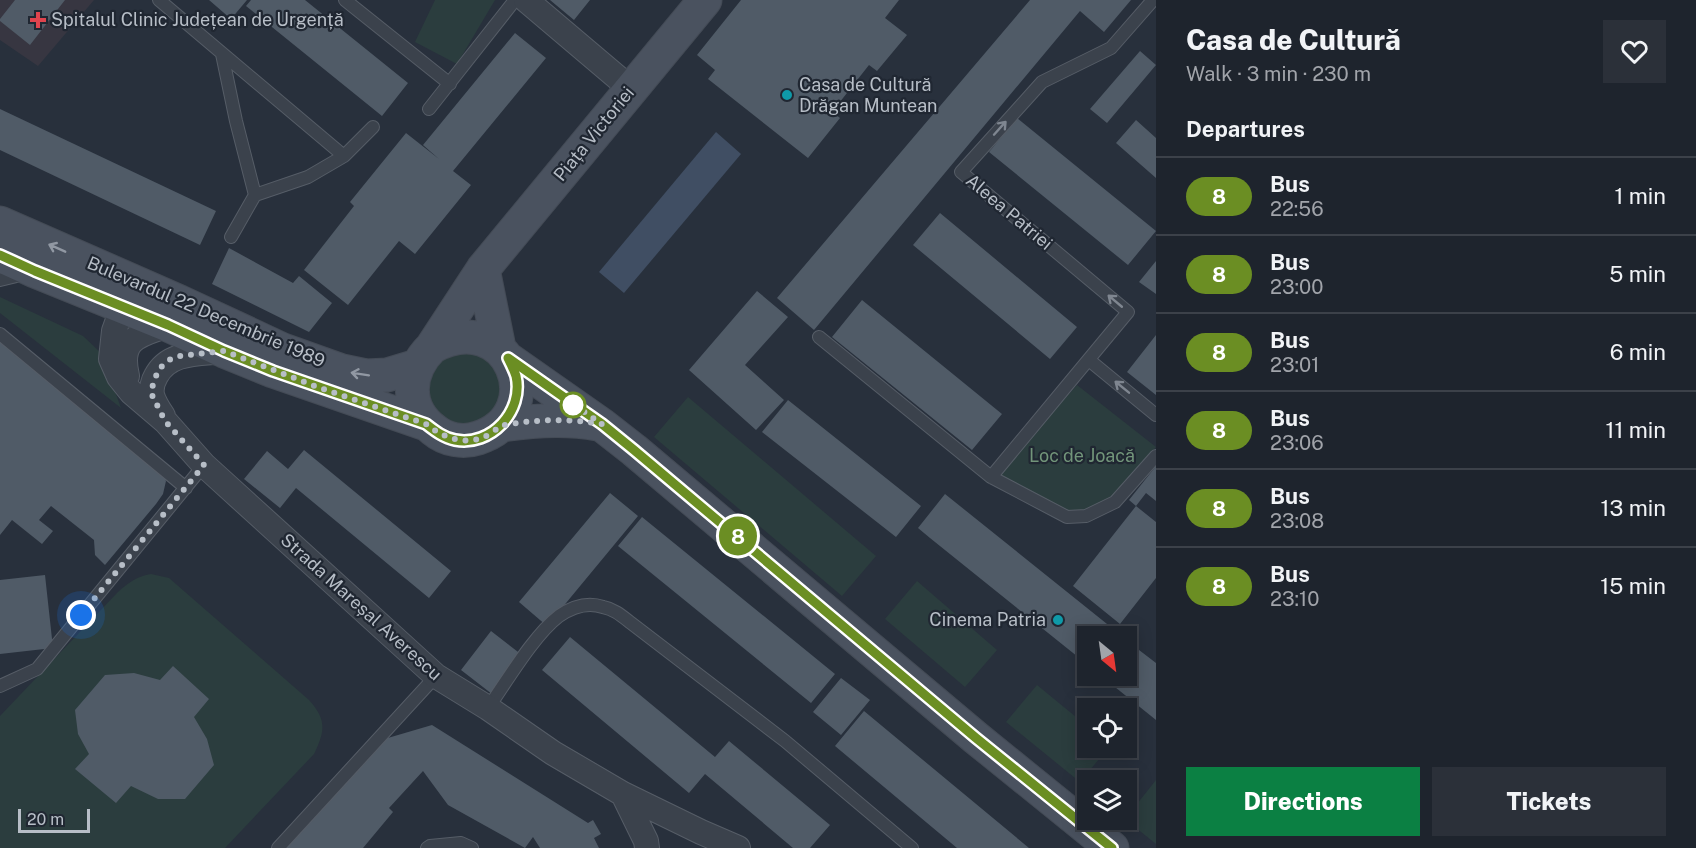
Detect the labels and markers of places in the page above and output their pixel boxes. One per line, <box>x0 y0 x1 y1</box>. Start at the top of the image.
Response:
place label: Spitalul Clinic Județean de Urgență <box>51 9 344 30</box>
marker: Spitalul Clinic Județean de Urgență <box>29 11 47 29</box>
place label: Casa de Cultură Drăgan Muntean <box>799 74 937 116</box>
marker: Casa de Cultură Drăgan Muntean <box>780 88 794 102</box>
unlabelled marker <box>560 392 586 418</box>
place label: Cinema Patria <box>929 609 1046 630</box>
marker: Cinema Patria <box>1051 613 1065 627</box>

